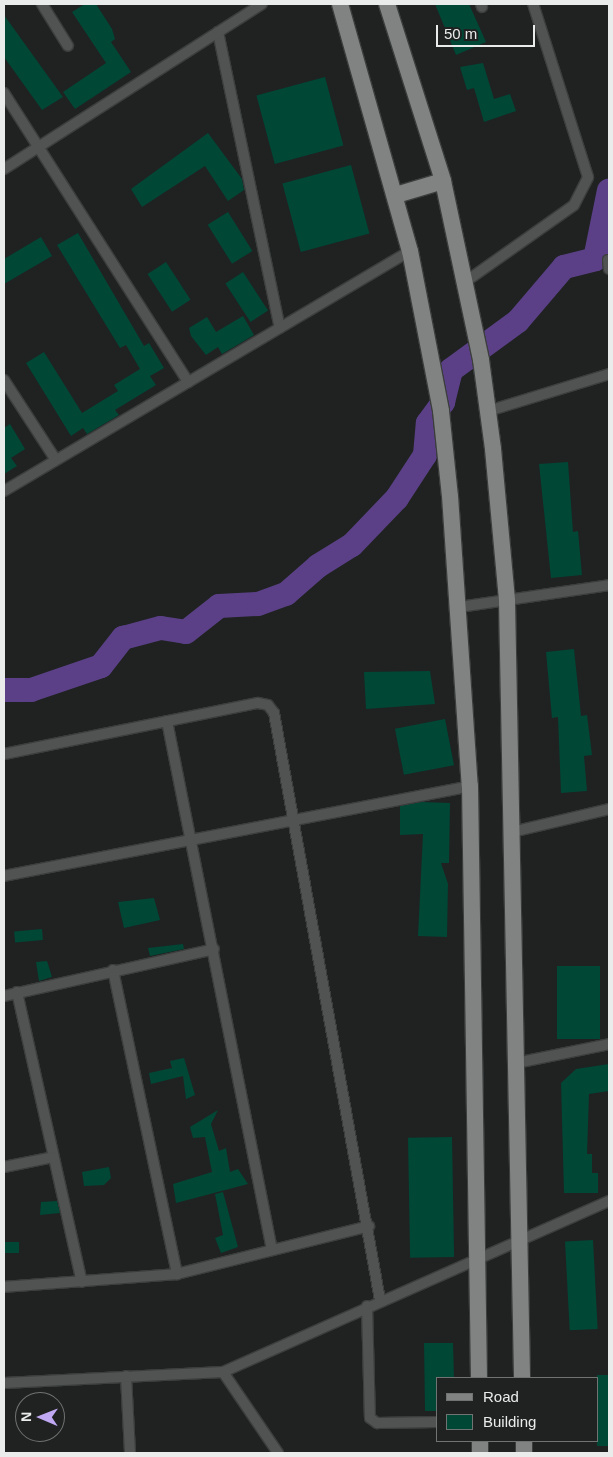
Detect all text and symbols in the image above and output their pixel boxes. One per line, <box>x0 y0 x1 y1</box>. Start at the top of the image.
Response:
scale bar <box>438 15 537 47</box>
text: 50 m <box>444 25 477 42</box>
legend <box>436 1377 598 1442</box>
text: Road <box>483 1388 519 1405</box>
north arrow <box>15 1392 65 1442</box>
text: N <box>18 1412 34 1422</box>
text: Building <box>483 1413 536 1430</box>

